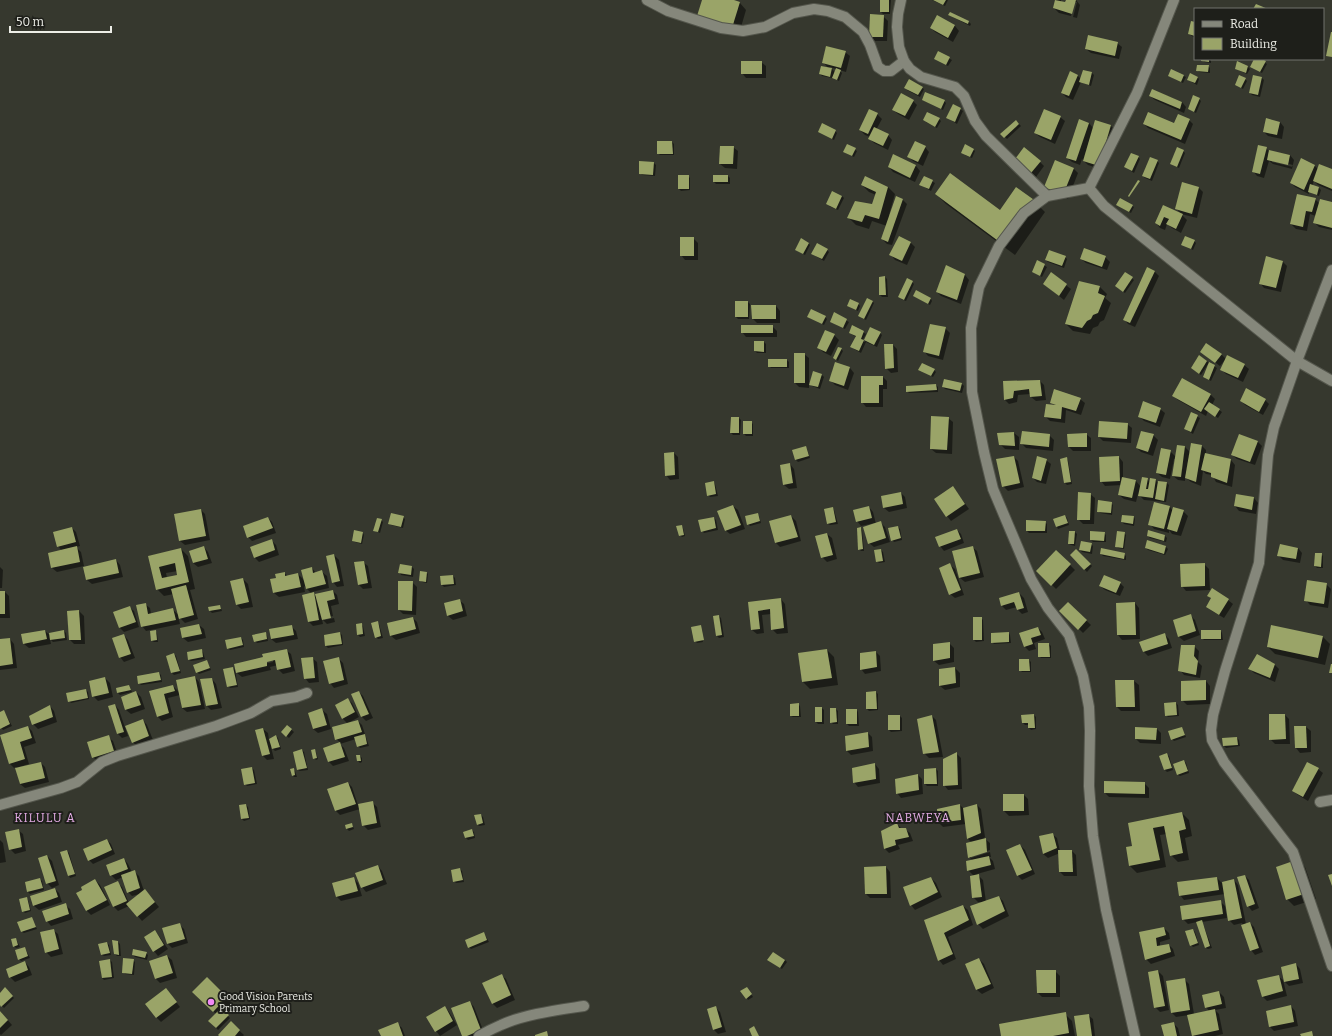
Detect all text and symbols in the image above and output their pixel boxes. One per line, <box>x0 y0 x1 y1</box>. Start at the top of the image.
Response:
scale bar <box>10 8 111 34</box>
legend <box>1194 8 1324 60</box>
text: 50 m <box>16 15 45 29</box>
text: Road <box>1230 17 1258 31</box>
text: Building <box>1230 37 1277 51</box>
district label: KILULU A <box>14 811 76 825</box>
district label: NABWEYA <box>885 811 951 825</box>
place label: Good Vision Parents Primary School <box>219 991 313 1015</box>
marker: Good Vision Parents Primary School <box>206 997 216 1007</box>

